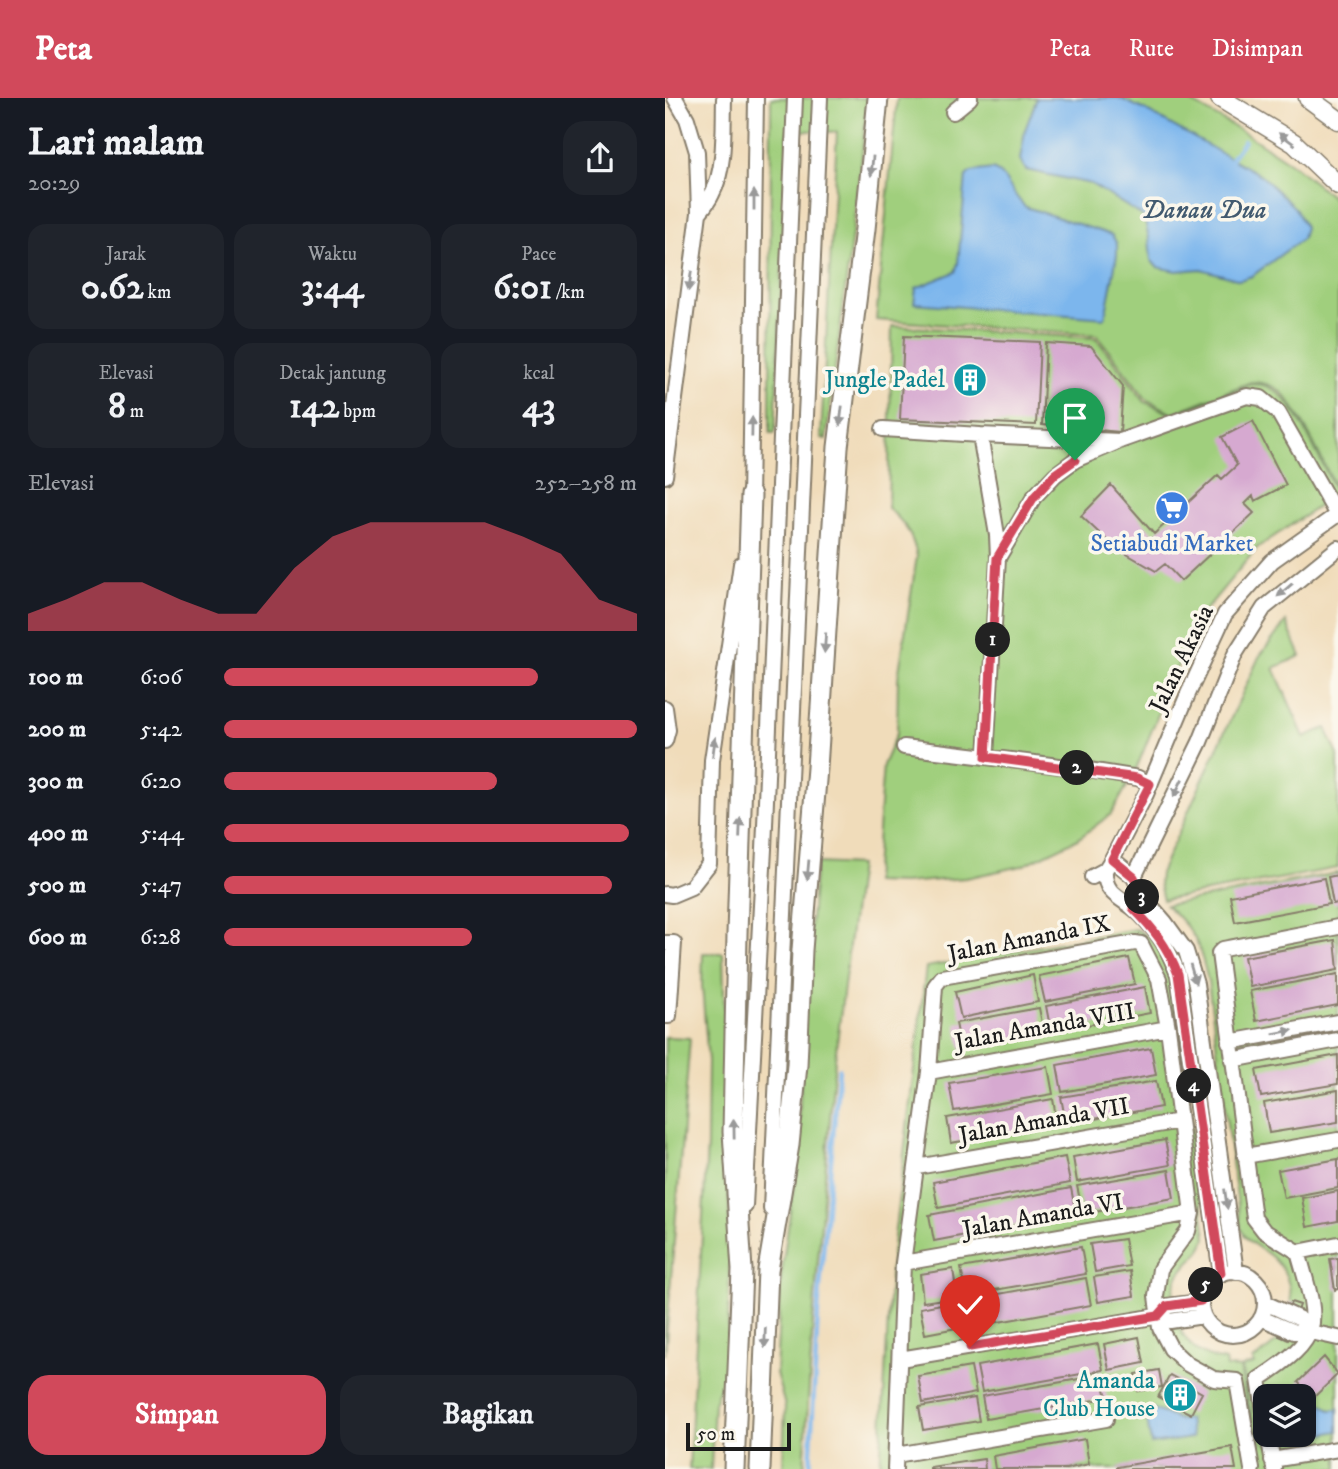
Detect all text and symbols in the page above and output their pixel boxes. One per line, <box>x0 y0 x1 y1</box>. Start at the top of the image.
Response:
text: Peta <box>35 29 92 70</box>
text: Peta <box>1049 34 1091 64</box>
text: Rute <box>1129 34 1174 64</box>
text: Disimpan <box>1212 34 1303 64</box>
text: Lari malam <box>28 119 204 167</box>
button: share <box>563 121 637 195</box>
one-way arrow <box>1278 132 1296 146</box>
one-way arrow <box>866 155 877 177</box>
text: 20:29 <box>28 169 80 198</box>
one-way arrow <box>748 188 760 210</box>
water label: Danau Dua <box>1141 194 1267 227</box>
text: Jarak <box>106 243 146 266</box>
text: Waktu <box>308 243 357 266</box>
text: Pace <box>521 243 556 266</box>
text: 0.62 <box>81 266 144 310</box>
text: 3:44 <box>301 266 364 310</box>
text: 6:01 <box>493 266 552 310</box>
one-way arrow <box>685 270 696 292</box>
text: km <box>144 281 171 304</box>
text: /km <box>552 281 585 304</box>
building icon: Jungle Padel <box>951 361 989 399</box>
text: Elevasi <box>99 362 153 385</box>
text: Detak jantung <box>279 362 386 385</box>
text: kcal <box>523 362 554 385</box>
place label: Jungle Padel <box>823 365 946 395</box>
text: 8 <box>108 385 126 429</box>
text: 142 <box>289 385 339 429</box>
text: 43 <box>522 385 555 429</box>
pin <box>1045 388 1105 460</box>
icon: arrive <box>1056 399 1094 437</box>
text: m <box>126 400 144 423</box>
text: bpm <box>339 400 376 423</box>
one-way arrow <box>836 405 847 427</box>
one-way arrow <box>747 416 758 438</box>
text: Elevasi <box>28 469 94 498</box>
text: 252–258 m <box>535 469 637 498</box>
supermarket icon: Setiabudi Market <box>1153 489 1191 527</box>
place label: Setiabudi Market <box>1091 529 1254 559</box>
one-way arrow <box>1276 582 1293 597</box>
street label: Jalan Akasia <box>1142 600 1221 720</box>
pin: 1 <box>975 622 1011 658</box>
text: 1 <box>989 628 996 651</box>
one-way arrow <box>819 632 830 654</box>
text: 100 m <box>28 663 83 692</box>
text: 6:06 <box>140 663 182 692</box>
text: 200 m <box>28 715 86 744</box>
text: 5:42 <box>140 715 182 744</box>
one-way arrow <box>709 736 720 758</box>
pin: 2 <box>1059 750 1095 786</box>
text: 2 <box>1072 756 1081 779</box>
text: 300 m <box>28 767 84 796</box>
text: 6:20 <box>140 767 182 796</box>
one-way arrow <box>1172 778 1184 798</box>
one-way arrow <box>735 816 746 838</box>
text: 400 m <box>28 819 88 848</box>
text: 5:44 <box>140 819 184 848</box>
one-way arrow <box>802 859 813 881</box>
text: 500 m <box>28 871 86 900</box>
text: 5:47 <box>140 871 182 900</box>
pin: 3 <box>1125 880 1159 914</box>
text: 3 <box>1138 885 1145 908</box>
street label: Jalan Amanda IX <box>943 909 1113 970</box>
text: 600 m <box>28 923 87 952</box>
text: 6:28 <box>140 923 181 952</box>
one-way arrow <box>1188 964 1198 985</box>
street label: Jalan Amanda VIII <box>951 996 1138 1058</box>
one-way arrow <box>1273 1026 1295 1037</box>
pin: 4 <box>1177 1068 1211 1104</box>
text: 4 <box>1188 1074 1199 1097</box>
street label: Jalan Amanda VII <box>954 1091 1132 1151</box>
one-way arrow <box>728 1117 739 1139</box>
street label: Jalan Amanda VI <box>958 1187 1126 1245</box>
one-way arrow <box>1221 1188 1232 1210</box>
pin: 5 <box>1189 1268 1223 1302</box>
text: 5 <box>1201 1273 1210 1296</box>
pin <box>940 1275 1000 1347</box>
icon: check <box>951 1286 989 1324</box>
one-way arrow <box>760 1327 771 1349</box>
place label: Amanda Club House <box>1043 1366 1156 1424</box>
button: Simpan <box>28 1375 326 1455</box>
button: Bagikan <box>340 1375 637 1455</box>
building icon: Amanda Club House <box>1161 1376 1199 1414</box>
map controls <box>1253 1384 1316 1447</box>
button: layers <box>1253 1384 1316 1447</box>
scale bar <box>686 1420 791 1452</box>
text: 50 m <box>697 1423 735 1446</box>

